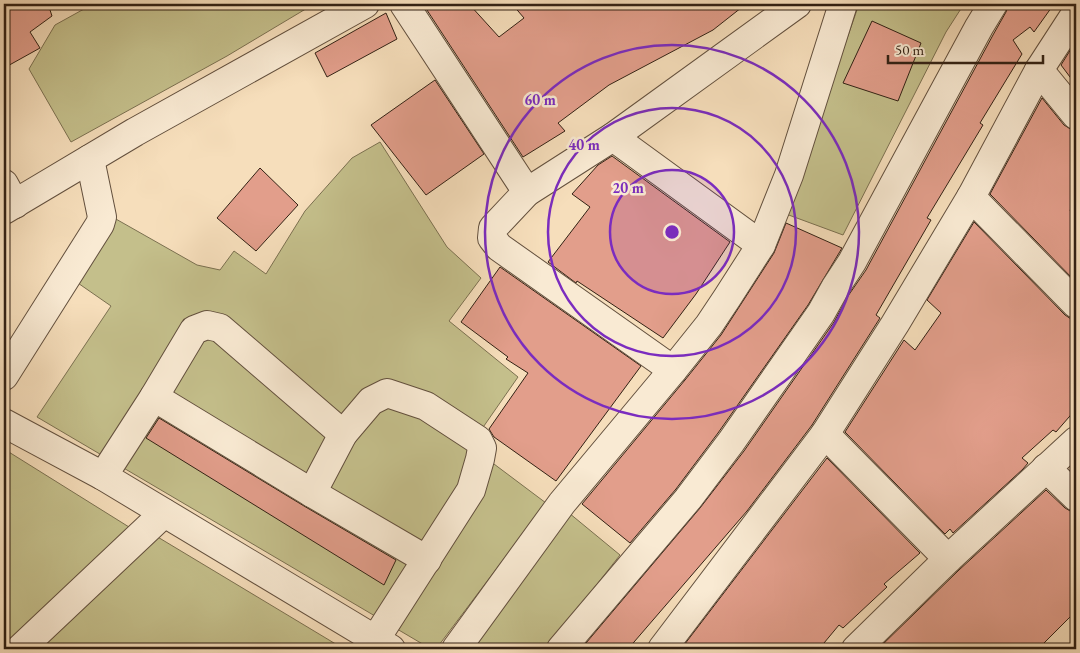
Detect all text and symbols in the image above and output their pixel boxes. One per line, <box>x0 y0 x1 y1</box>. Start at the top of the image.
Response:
scale bar <box>888 32 1042 64</box>
text: 50 m <box>895 40 924 59</box>
text: 60 m <box>524 90 556 109</box>
text: 40 m <box>568 135 600 154</box>
text: 20 m <box>612 178 644 197</box>
centre of rings <box>663 223 681 241</box>

